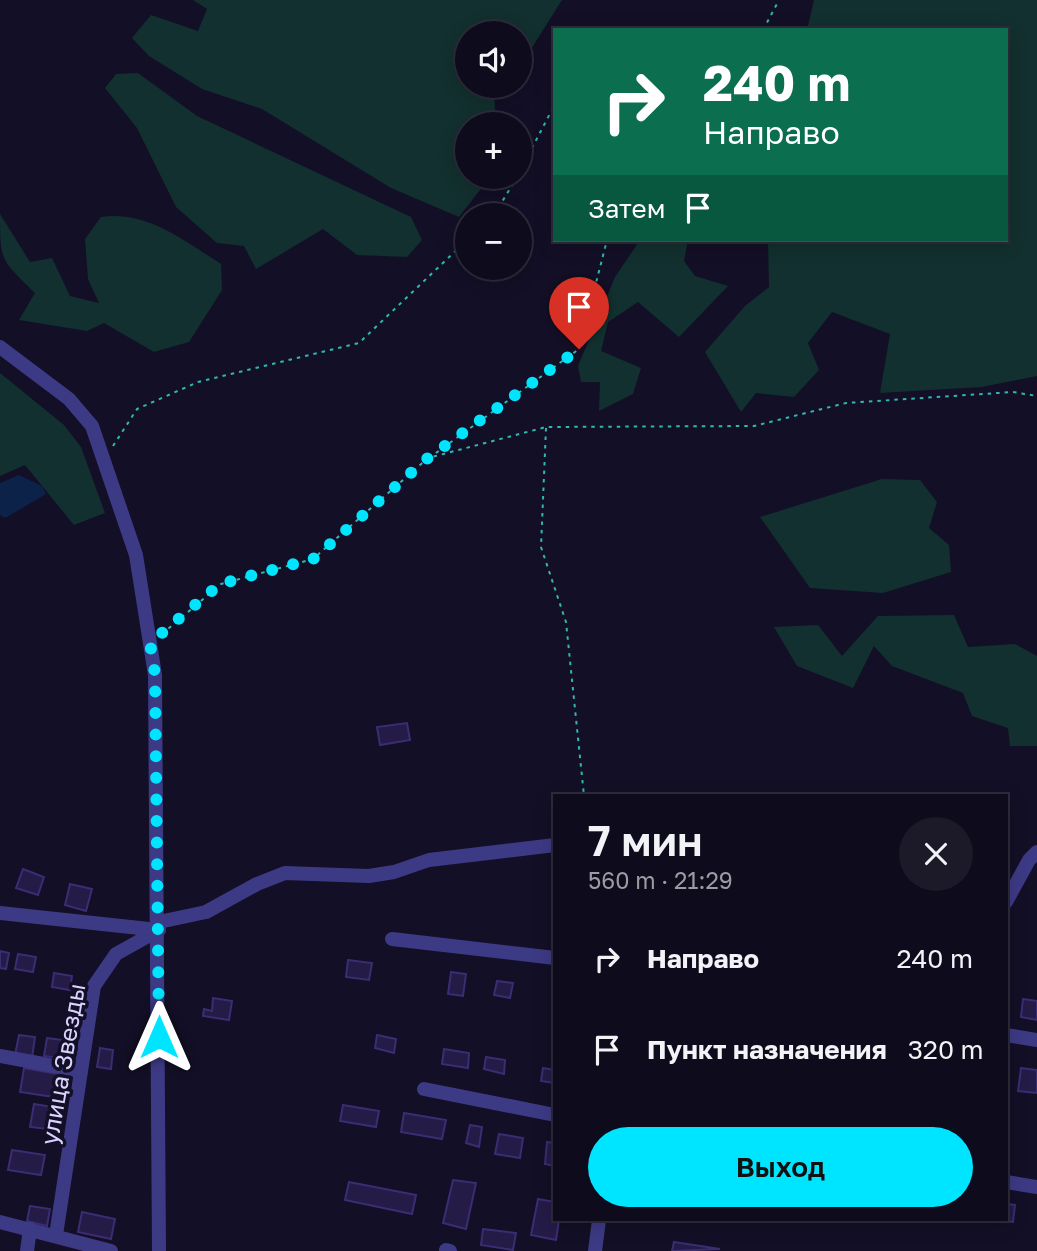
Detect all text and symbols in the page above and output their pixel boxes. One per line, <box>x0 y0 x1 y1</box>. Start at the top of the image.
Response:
map controls <box>455 21 532 280</box>
button: sound <box>455 21 532 98</box>
text: 240 m <box>703 53 851 112</box>
icon: right <box>588 56 679 147</box>
button: + <box>455 112 532 189</box>
text: Направо <box>703 113 840 151</box>
icon: arrive <box>679 189 717 227</box>
text: Затем <box>588 193 665 224</box>
button: − <box>455 203 532 280</box>
pin <box>549 277 609 349</box>
icon: arrive <box>560 288 598 326</box>
text: 7 мин <box>588 815 703 865</box>
button: close <box>899 817 973 891</box>
text: 560 m · 21:29 <box>588 866 733 894</box>
icon: right <box>588 940 626 978</box>
text: Направо <box>647 943 759 974</box>
text: 240 m <box>896 943 973 974</box>
street label: улица Звезды <box>33 981 91 1147</box>
position arrow <box>122 1000 196 1074</box>
icon: arrive <box>588 1031 626 1069</box>
text: Пункт назначения <box>647 1034 887 1065</box>
text: 320 m <box>908 1034 984 1065</box>
button: Выход <box>588 1127 973 1207</box>

